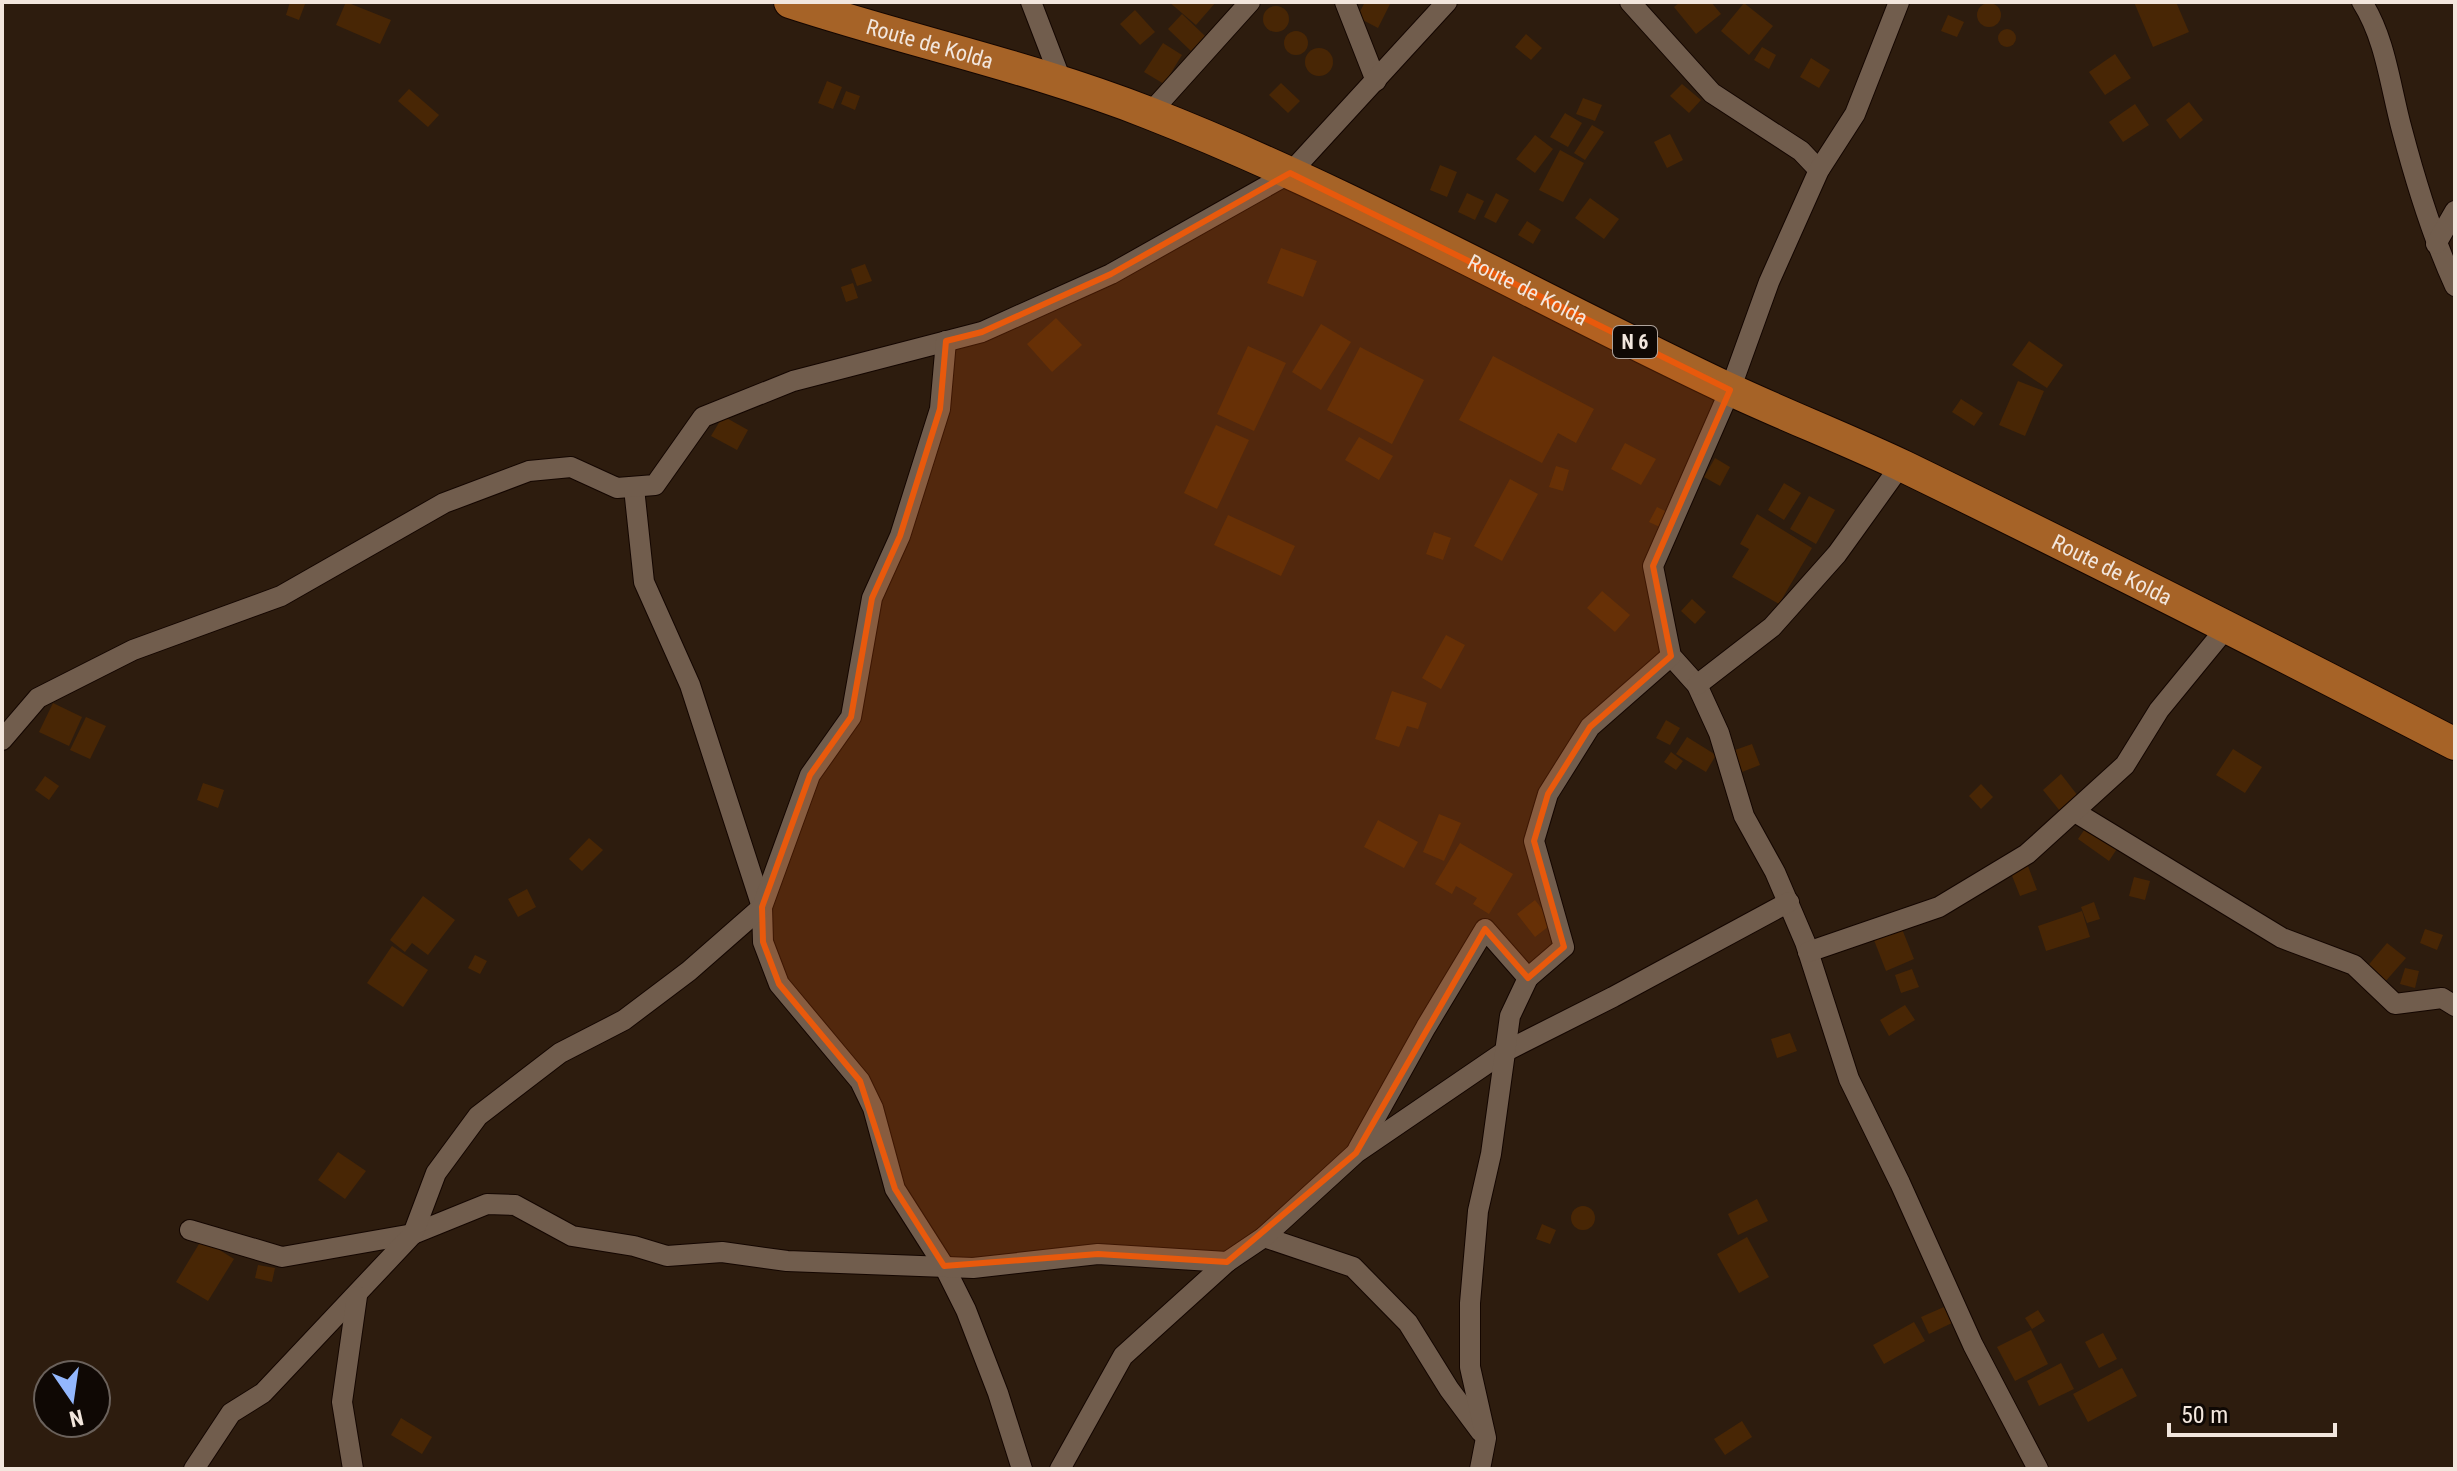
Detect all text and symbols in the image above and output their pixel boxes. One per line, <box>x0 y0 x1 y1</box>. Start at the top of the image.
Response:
street label: Route de Kolda <box>864 14 996 73</box>
street label: Route de Kolda <box>1464 249 1592 330</box>
road number: N 6 <box>1613 326 1657 358</box>
street label: Route de Kolda <box>2048 529 2176 610</box>
north arrow <box>32 1359 112 1439</box>
scale bar <box>2169 1387 2335 1437</box>
text: 50 m <box>2181 1401 2228 1429</box>
text: N <box>67 1404 86 1432</box>

